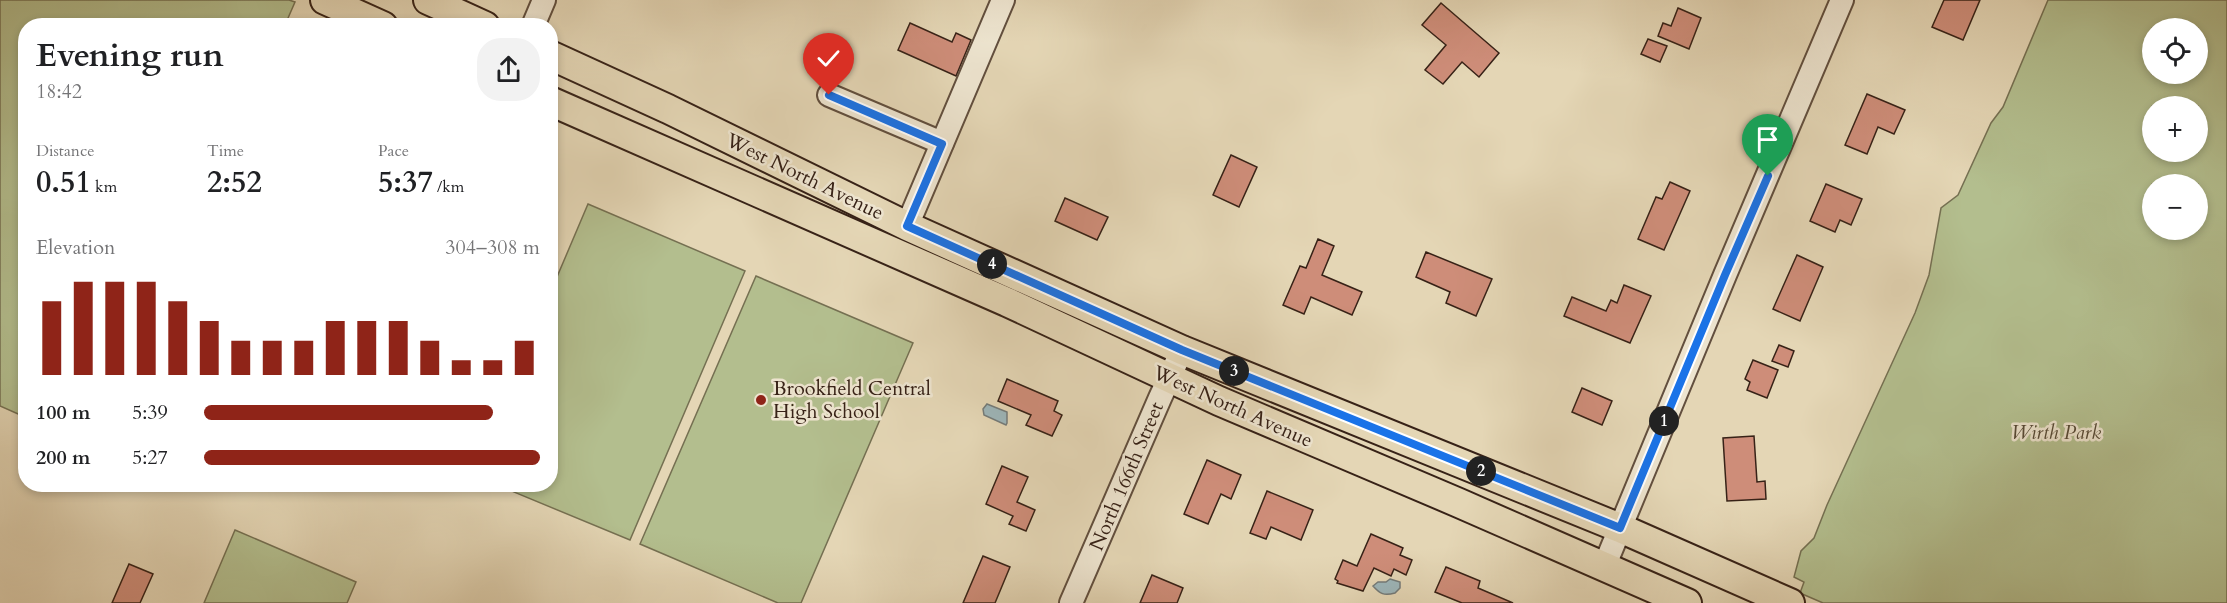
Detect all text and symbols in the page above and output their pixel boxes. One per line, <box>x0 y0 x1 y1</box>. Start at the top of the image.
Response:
map controls <box>2142 18 2208 240</box>
button: locate <box>2142 18 2208 84</box>
text: Evening run <box>36 33 224 78</box>
pin <box>803 33 854 95</box>
button: share <box>477 38 540 101</box>
icon: check <box>812 42 845 75</box>
text: 18:42 <box>36 78 82 105</box>
button: + <box>2142 96 2208 162</box>
pin <box>1742 114 1793 176</box>
icon: arrive <box>1751 123 1784 156</box>
street label: West North Avenue <box>721 126 888 226</box>
text: Distance <box>36 140 94 162</box>
text: Time <box>207 140 244 162</box>
text: Pace <box>378 140 409 162</box>
text: 0.51 <box>36 162 91 203</box>
text: 2:52 <box>207 162 262 203</box>
text: 5:37 <box>378 162 433 203</box>
button: − <box>2142 174 2208 240</box>
text: km <box>91 176 117 198</box>
text: /km <box>433 176 464 198</box>
text: Elevation <box>36 234 115 261</box>
text: 304–308 m <box>445 234 540 261</box>
pin: 4 <box>977 249 1007 279</box>
text: 4 <box>988 253 996 275</box>
pin: 3 <box>1219 356 1249 386</box>
street label: West North Avenue <box>1148 359 1317 454</box>
text: 3 <box>1230 360 1238 382</box>
place label: Brookfield Central High School <box>773 375 931 425</box>
marker: Brookfield Central High School <box>754 393 768 407</box>
street label: North 166th Street <box>1083 397 1170 555</box>
text: 100 m <box>36 399 91 426</box>
text: 5:39 <box>132 399 168 426</box>
pin: 1 <box>1649 406 1679 436</box>
text: 1 <box>1660 410 1668 432</box>
park label: Wirth Park <box>2011 419 2101 446</box>
text: 200 m <box>36 444 91 471</box>
text: 5:27 <box>132 444 168 471</box>
pin: 2 <box>1466 456 1496 486</box>
text: 2 <box>1477 460 1485 482</box>

